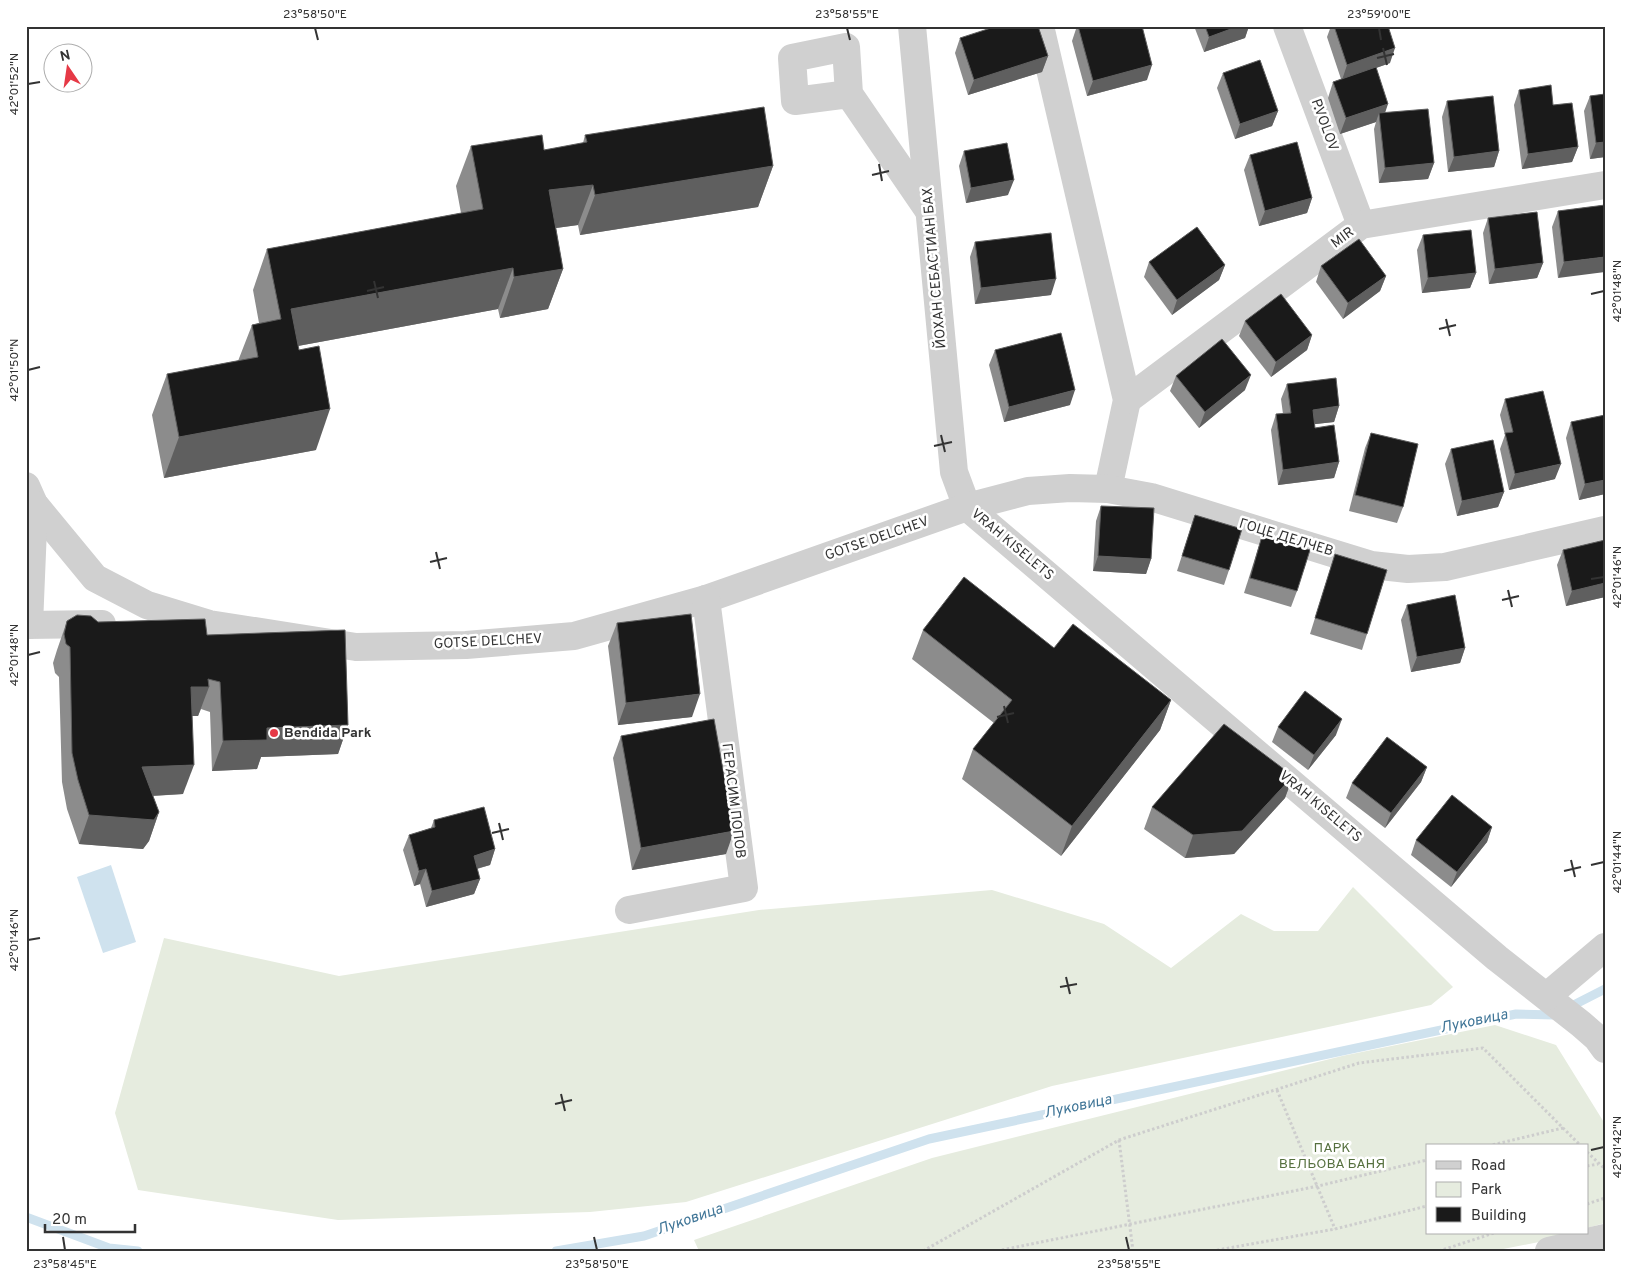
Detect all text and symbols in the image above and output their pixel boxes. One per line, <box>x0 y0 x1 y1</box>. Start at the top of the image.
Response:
text: 23°58'50"E <box>283 7 347 23</box>
text: 23°58'55"E <box>815 7 879 23</box>
text: 23°59'00"E <box>1347 7 1411 23</box>
north arrow <box>42 42 92 92</box>
text: N <box>59 47 72 66</box>
text: 42°01'52"N <box>7 53 23 115</box>
street label: P.VOLOV <box>1307 97 1341 153</box>
street label: ЙОХАН СЕБАСТИАН БАХ <box>918 187 951 349</box>
street label: MIR <box>1328 224 1358 252</box>
text: 42°01'48"N <box>1610 260 1626 322</box>
text: 42°01'50"N <box>7 339 23 401</box>
street label: VRAH KISELETS <box>967 506 1057 584</box>
street label: GOTSE DELCHEV <box>823 513 931 565</box>
street label: ГОЦЕ ДЕЛЧЕВ <box>1237 516 1335 560</box>
text: 42°01'46"N <box>1610 546 1626 608</box>
text: 42°01'48"N <box>7 624 23 686</box>
street label: GOTSE DELCHEV <box>433 631 543 653</box>
place label: Bendida Park <box>284 725 372 742</box>
marker: Bendida Park <box>268 727 280 739</box>
street label: ГЕРАСИМ ПОПОВ <box>717 742 749 860</box>
street label: VRAH KISELETS <box>1275 768 1365 846</box>
text: 42°01'44"N <box>1610 831 1626 893</box>
text: 42°01'46"N <box>7 909 23 971</box>
water label: Луковица <box>1439 1006 1510 1038</box>
water label: Луковица <box>1043 1091 1114 1123</box>
text: 42°01'42"N <box>1610 1116 1626 1178</box>
park label: ПАРК ВЕЛЬОВА БАНЯ <box>1279 1140 1385 1173</box>
legend <box>1426 1144 1588 1234</box>
text: Road <box>1471 1157 1506 1176</box>
text: Park <box>1471 1181 1502 1200</box>
water label: Луковица <box>655 1200 726 1240</box>
scale bar <box>45 1202 135 1234</box>
text: Building <box>1471 1207 1526 1226</box>
text: 20 m <box>52 1211 87 1230</box>
text: 23°58'45"E <box>33 1257 97 1273</box>
text: 23°58'50"E <box>565 1257 629 1273</box>
text: 23°58'55"E <box>1097 1257 1161 1273</box>

